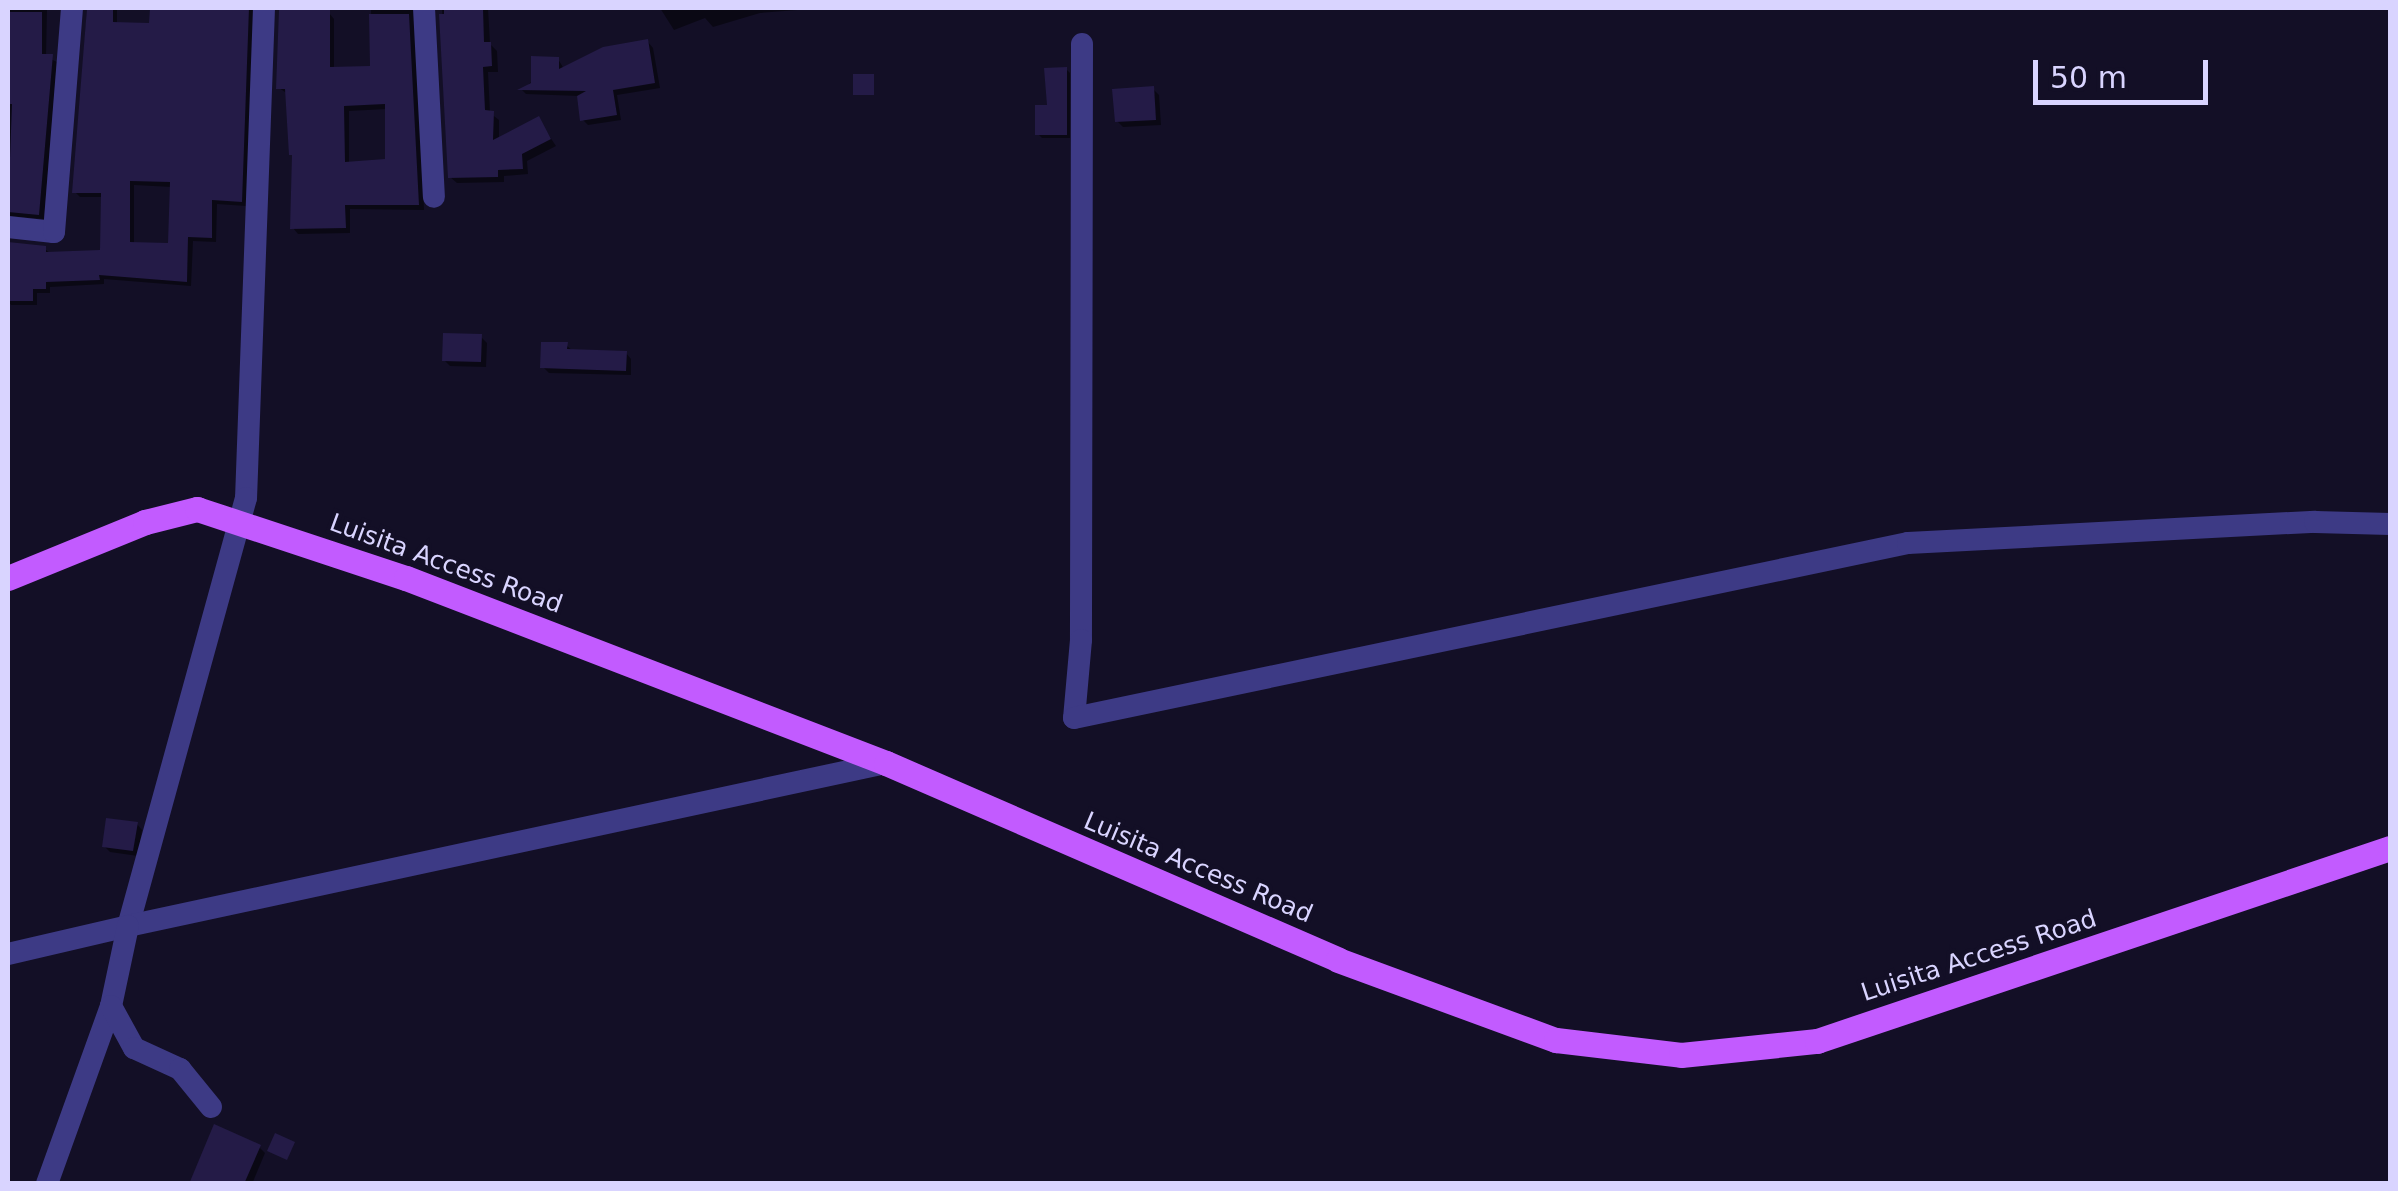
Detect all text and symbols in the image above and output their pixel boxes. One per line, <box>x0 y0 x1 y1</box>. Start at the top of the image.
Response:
scale bar <box>2038 40 2213 102</box>
text: 50 m <box>2050 60 2127 95</box>
street label: Luisita Access Road <box>325 508 567 620</box>
street label: Luisita Access Road <box>1079 806 1317 930</box>
street label: Luisita Access Road <box>1858 904 2100 1008</box>

